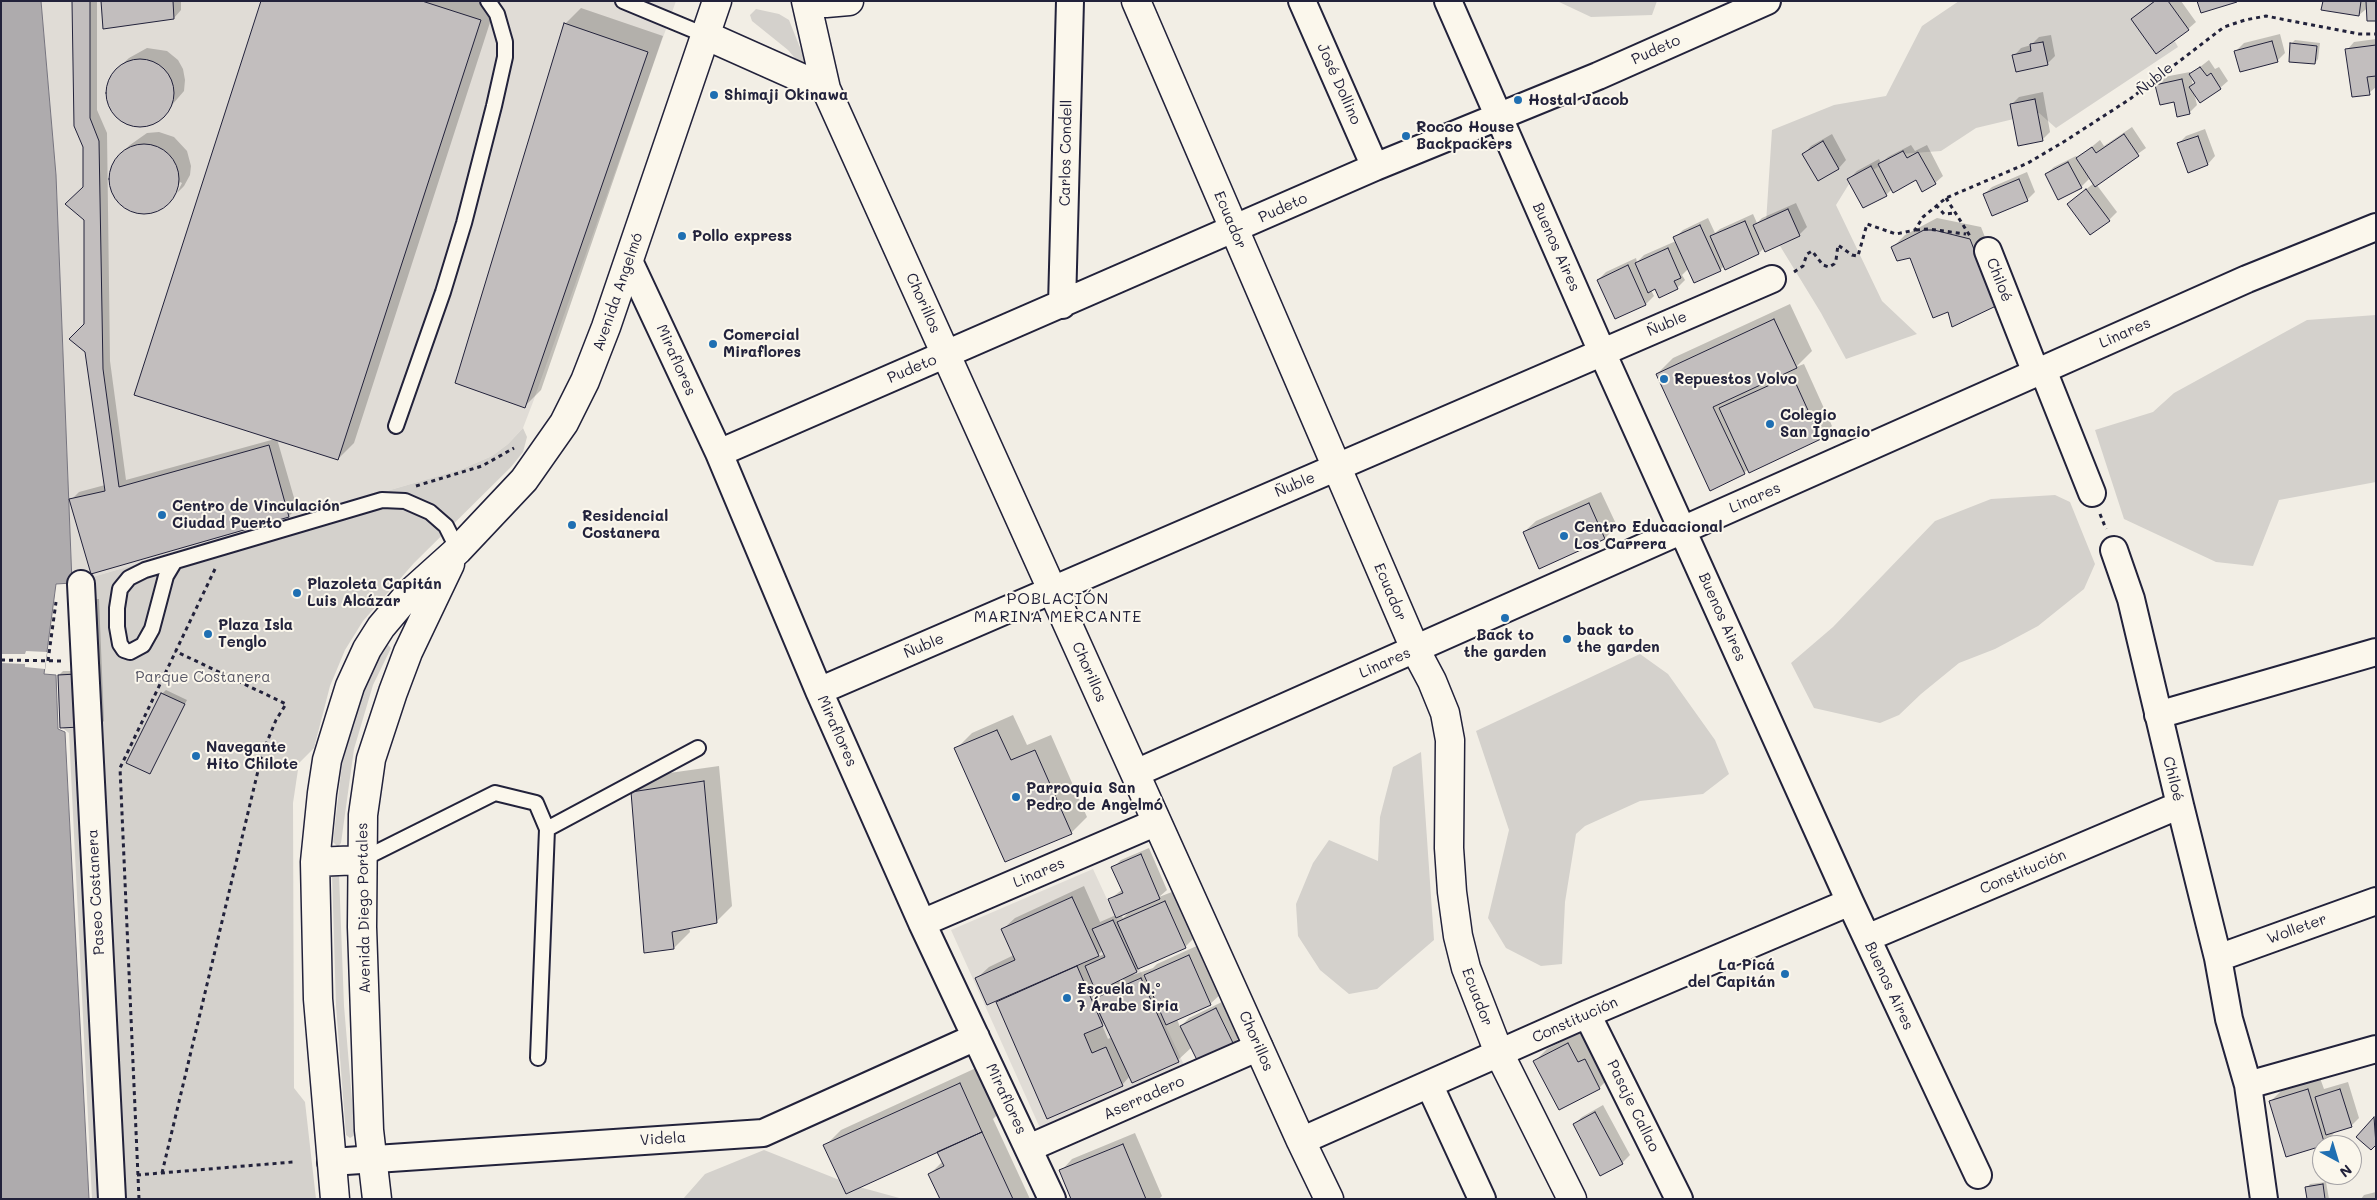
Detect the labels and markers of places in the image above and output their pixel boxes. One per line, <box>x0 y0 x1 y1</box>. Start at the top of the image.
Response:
place label: Shimaji Okinawa <box>724 86 848 104</box>
marker: Shimaji Okinawa <box>708 89 720 101</box>
place label: Hostal Jacob <box>1528 91 1629 109</box>
marker: Hostal Jacob <box>1512 94 1524 106</box>
place label: Rocco House Backpackers <box>1416 118 1514 153</box>
marker: Rocco House Backpackers <box>1400 130 1412 142</box>
place label: Pollo express <box>692 227 792 245</box>
marker: Pollo express <box>676 230 688 242</box>
place label: Comercial Miraflores <box>723 326 801 361</box>
marker: Comercial Miraflores <box>707 338 719 350</box>
place label: Repuestos Volvo <box>1674 370 1797 388</box>
marker: Repuestos Volvo <box>1658 373 1670 385</box>
place label: Colegio San Ignacio <box>1780 406 1870 441</box>
marker: Colegio San Ignacio <box>1764 418 1776 430</box>
place label: Centro de Vinculación Ciudad Puerto <box>172 497 340 532</box>
place label: Residencial Costanera <box>582 507 668 542</box>
marker: Centro de Vinculación Ciudad Puerto <box>156 509 168 521</box>
place label: Centro Educacional Los Carrera <box>1574 518 1723 553</box>
marker: Residencial Costanera <box>566 519 578 531</box>
marker: Centro Educacional Los Carrera <box>1558 530 1570 542</box>
place label: Plazoleta Capitán Luis Alcázar <box>307 575 442 610</box>
marker: Plazoleta Capitán Luis Alcázar <box>291 587 303 599</box>
marker: Back to the garden <box>1499 612 1511 624</box>
place label: Plaza Isla Tenglo <box>218 616 293 651</box>
place label: back to the garden <box>1577 621 1660 656</box>
place label: Back to the garden <box>1464 626 1546 661</box>
marker: Plaza Isla Tenglo <box>202 628 214 640</box>
marker: back to the garden <box>1561 633 1573 645</box>
place label: Navegante Hito Chilote <box>206 738 298 773</box>
marker: Navegante Hito Chilote <box>190 750 202 762</box>
place label: Parroquia San Pedro de Angelmó <box>1026 779 1163 814</box>
marker: Parroquia San Pedro de Angelmó <box>1010 791 1022 803</box>
place label: La Picá del Capitán <box>1688 956 1775 991</box>
marker: La Picá del Capitán <box>1779 968 1791 980</box>
place label: Escuela N.º 7 Árabe Siria <box>1077 980 1179 1015</box>
marker: Escuela N.º 7 Árabe Siria <box>1061 992 1073 1004</box>

